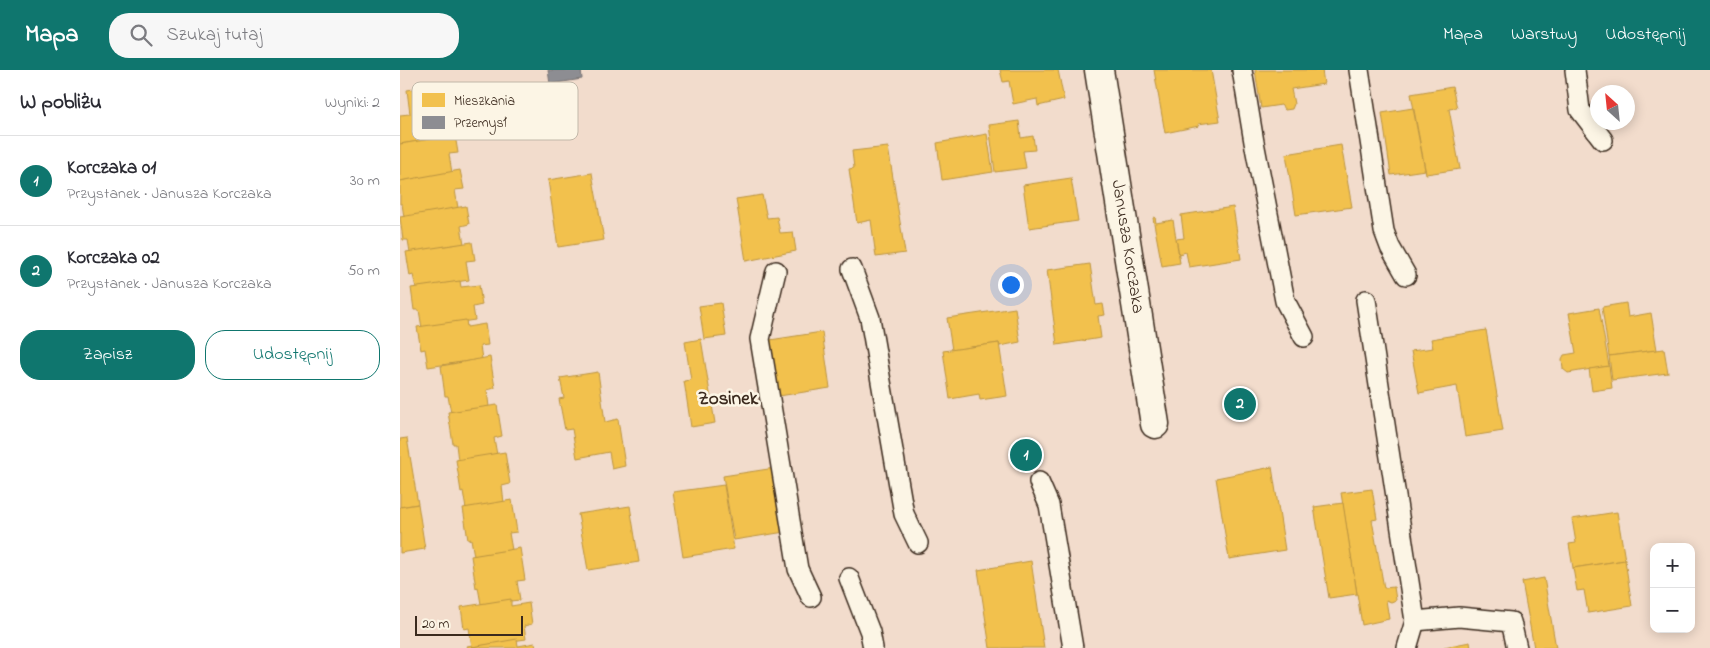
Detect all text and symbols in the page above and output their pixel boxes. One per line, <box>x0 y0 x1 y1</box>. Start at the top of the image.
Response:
search box <box>109 13 459 58</box>
text: Mapa <box>25 18 79 53</box>
icon: search <box>127 21 155 49</box>
text: Szukaj tutaj <box>167 22 262 49</box>
text: Mapa <box>1443 22 1483 48</box>
text: Warstwy <box>1511 22 1577 48</box>
text: Udostępnij <box>1605 22 1685 48</box>
legend <box>412 82 578 140</box>
north arrow <box>1590 85 1635 130</box>
text: W pobliżu <box>20 88 102 118</box>
text: Wyniki: 2 <box>325 91 380 115</box>
text: Mieszkania <box>454 91 515 112</box>
text: Przemysł <box>454 113 508 135</box>
text: Korczaka 01 <box>67 155 156 182</box>
text: 1 <box>33 169 39 193</box>
text: 30 m <box>350 169 380 193</box>
street label: Janusza Korczaka <box>1104 178 1150 316</box>
text: Przystanek · Janusza Korczaka <box>67 182 272 206</box>
text: Korczaka 02 <box>67 245 160 272</box>
text: 2 <box>32 259 40 283</box>
text: 50 m <box>348 259 380 283</box>
text: Przystanek · Janusza Korczaka <box>67 272 272 296</box>
your location <box>998 272 1024 298</box>
button: Zapisz <box>20 330 195 380</box>
button: Udostępnij <box>205 330 380 380</box>
pin: 2 <box>1224 385 1256 423</box>
district label: Zosinek <box>698 386 759 413</box>
pin: 1 <box>1010 436 1042 474</box>
map controls <box>1650 543 1695 633</box>
button: + <box>1650 543 1695 588</box>
button: − <box>1650 588 1695 633</box>
scale bar <box>415 613 522 636</box>
text: 20 m <box>422 614 449 635</box>

